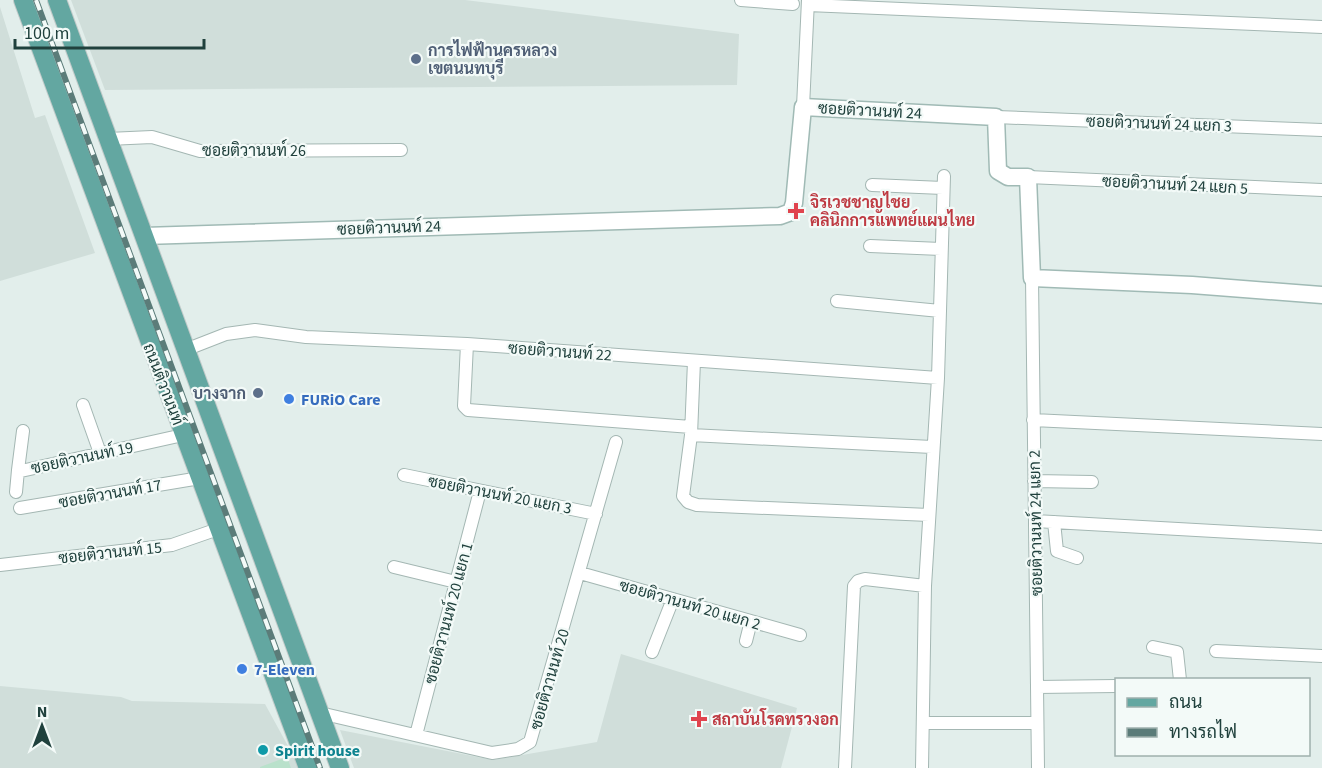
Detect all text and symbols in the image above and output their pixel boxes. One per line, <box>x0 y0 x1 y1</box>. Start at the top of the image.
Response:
scale bar <box>15 12 204 50</box>
text: 100 m <box>24 21 69 46</box>
place label: การไฟฟ้านครหลวง เขตนนทบุรี <box>428 39 557 80</box>
marker: การไฟฟ้านครหลวง เขตนนทบุรี <box>409 52 423 66</box>
street label: ซอยติวานนท์ 24 <box>817 95 923 125</box>
street label: ซอยติวานนท์ 24 แยก 3 <box>1086 108 1232 138</box>
street label: ซอยติวานนท์ 26 <box>202 138 306 162</box>
street label: ซอยติวานนท์ 24 แยก 5 <box>1101 168 1249 200</box>
place label: จิรเวชชาญไชย คลินิกการแพทย์แผนไทย <box>810 191 975 232</box>
marker: จิรเวชชาญไชย คลินิกการแพทย์แผนไทย <box>787 202 805 220</box>
street label: ซอยติวานนท์ 24 <box>337 213 441 241</box>
street label: ซอยติวานนท์ 22 <box>507 335 613 367</box>
street label: ถนนติวานนท์ <box>137 339 191 429</box>
place label: บางจาก <box>193 383 246 405</box>
marker: บางจาก <box>251 386 265 400</box>
place label: FURiO Care <box>301 389 381 411</box>
marker: FURiO Care <box>282 392 296 406</box>
street label: ซอยติวานนท์ 19 <box>29 434 135 480</box>
street label: ซอยติวานนท์ 24 แยก 2 <box>1022 450 1048 596</box>
street label: ซอยติวานนท์ 20 แยก 3 <box>426 468 574 520</box>
street label: ซอยติวานนท์ 17 <box>57 472 163 514</box>
street label: ซอยติวานนท์ 15 <box>57 535 163 569</box>
street label: ซอยติวานนท์ 20 แยก 1 <box>418 539 479 687</box>
street label: ซอยติวานนท์ 20 แยก 2 <box>616 572 764 636</box>
street label: ซอยติวานนท์ 20 <box>523 626 575 732</box>
place label: 7-Eleven <box>254 659 315 681</box>
marker: 7-Eleven <box>235 662 249 676</box>
legend <box>1115 678 1310 756</box>
text: ถนน <box>1169 690 1202 715</box>
north arrow <box>12 696 72 756</box>
text: N <box>37 701 47 723</box>
place label: สถาบันโรคทรวงอก <box>712 708 839 731</box>
marker: สถาบันโรคทรวงอก <box>690 710 708 728</box>
text: ทางรถไฟ <box>1169 719 1237 745</box>
place label: Spirit house <box>275 740 360 762</box>
marker: Spirit house <box>256 743 270 757</box>

